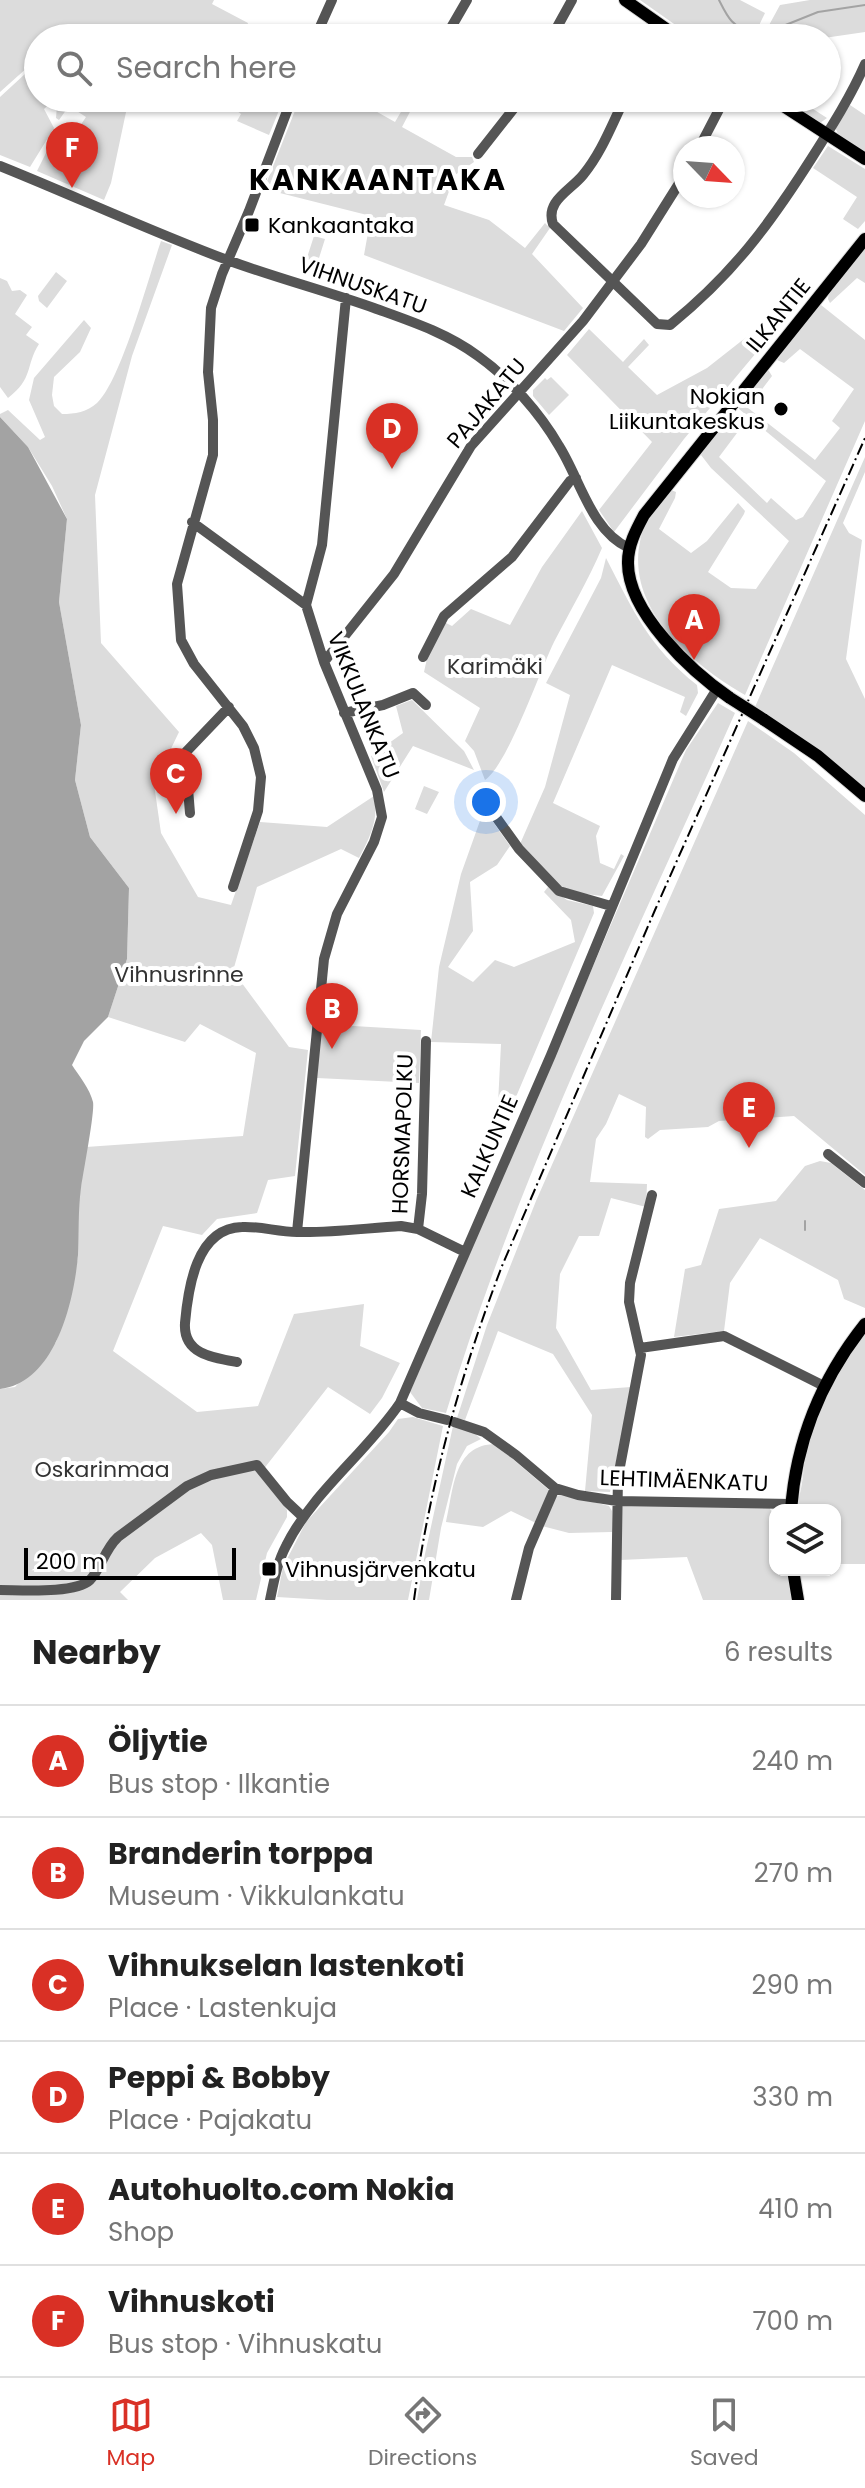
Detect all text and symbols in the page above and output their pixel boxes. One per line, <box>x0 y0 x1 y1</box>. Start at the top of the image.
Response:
search box <box>24 24 841 112</box>
icon: search <box>52 46 96 90</box>
text: Search here <box>116 46 297 89</box>
pin: F <box>46 122 98 188</box>
north arrow <box>673 136 745 208</box>
district label: KANKAANTAKA <box>249 158 507 201</box>
place label: Kankaantaka <box>268 210 414 241</box>
marker: Kankaantaka <box>243 216 261 234</box>
street label: VIHNUSKATU <box>295 249 431 322</box>
street label: ILKANTIE <box>739 272 818 359</box>
street label: PAJAKATU <box>440 352 533 455</box>
place label: Nokian Liikuntakeskus <box>609 381 765 437</box>
marker: Nokian Liikuntakeskus <box>772 400 790 418</box>
pin: D <box>366 403 418 469</box>
pin: A <box>668 594 720 660</box>
street label: VIKKULANKATU <box>320 627 407 783</box>
park label: Karimäki <box>447 651 543 682</box>
pin: C <box>150 748 202 814</box>
your location <box>466 782 506 822</box>
park label: Vihnusrinne <box>114 959 244 990</box>
pin: B <box>306 983 358 1049</box>
street label: HORSMAPOLKU <box>384 1053 421 1215</box>
pin: E <box>723 1082 775 1148</box>
street label: KALKUNTIE <box>453 1090 526 1203</box>
park label: Oskarinmaa <box>34 1454 170 1485</box>
street label: LEHTIMÄENKATU <box>599 1462 769 1499</box>
map controls <box>769 1504 841 1576</box>
button: layers <box>769 1504 841 1576</box>
scale bar <box>24 1544 236 1580</box>
text: 200 m <box>36 1546 105 1577</box>
place label: Vihnusjärvenkatu <box>285 1554 476 1585</box>
marker: Vihnusjärvenkatu <box>260 1560 278 1578</box>
text: Nearby <box>32 1628 161 1676</box>
text: 6 results <box>724 1634 833 1670</box>
text: Öljytie <box>108 1720 208 1763</box>
text: A <box>48 1743 68 1779</box>
text: 240 m <box>752 1743 833 1779</box>
text: Bus stop · Ilkantie <box>108 1766 330 1802</box>
text: Branderin torppa <box>108 1832 374 1875</box>
text: B <box>49 1855 67 1891</box>
text: 270 m <box>754 1855 833 1891</box>
text: Museum · Vikkulankatu <box>108 1878 405 1914</box>
text: Vihnukselan lastenkoti <box>108 1944 465 1987</box>
text: C <box>48 1967 68 2003</box>
text: 290 m <box>752 1967 833 2003</box>
text: Place · Lastenkuja <box>108 1990 337 2026</box>
text: Peppi & Bobby <box>108 2056 330 2099</box>
text: D <box>49 2079 67 2115</box>
text: 330 m <box>752 2079 833 2115</box>
text: Place · Pajakatu <box>108 2102 312 2138</box>
text: Autohuolto.com Nokia <box>108 2168 455 2211</box>
text: E <box>51 2191 65 2227</box>
text: 410 m <box>758 2191 833 2227</box>
text: Shop <box>108 2214 174 2250</box>
text: Vihnuskoti <box>108 2280 275 2323</box>
text: F <box>51 2303 65 2339</box>
text: 700 m <box>752 2303 833 2339</box>
text: Bus stop · Vihnuskatu <box>108 2326 382 2362</box>
tab: Map <box>106 2393 155 2474</box>
tab: Directions <box>368 2393 477 2474</box>
tab: Saved <box>690 2393 759 2474</box>

